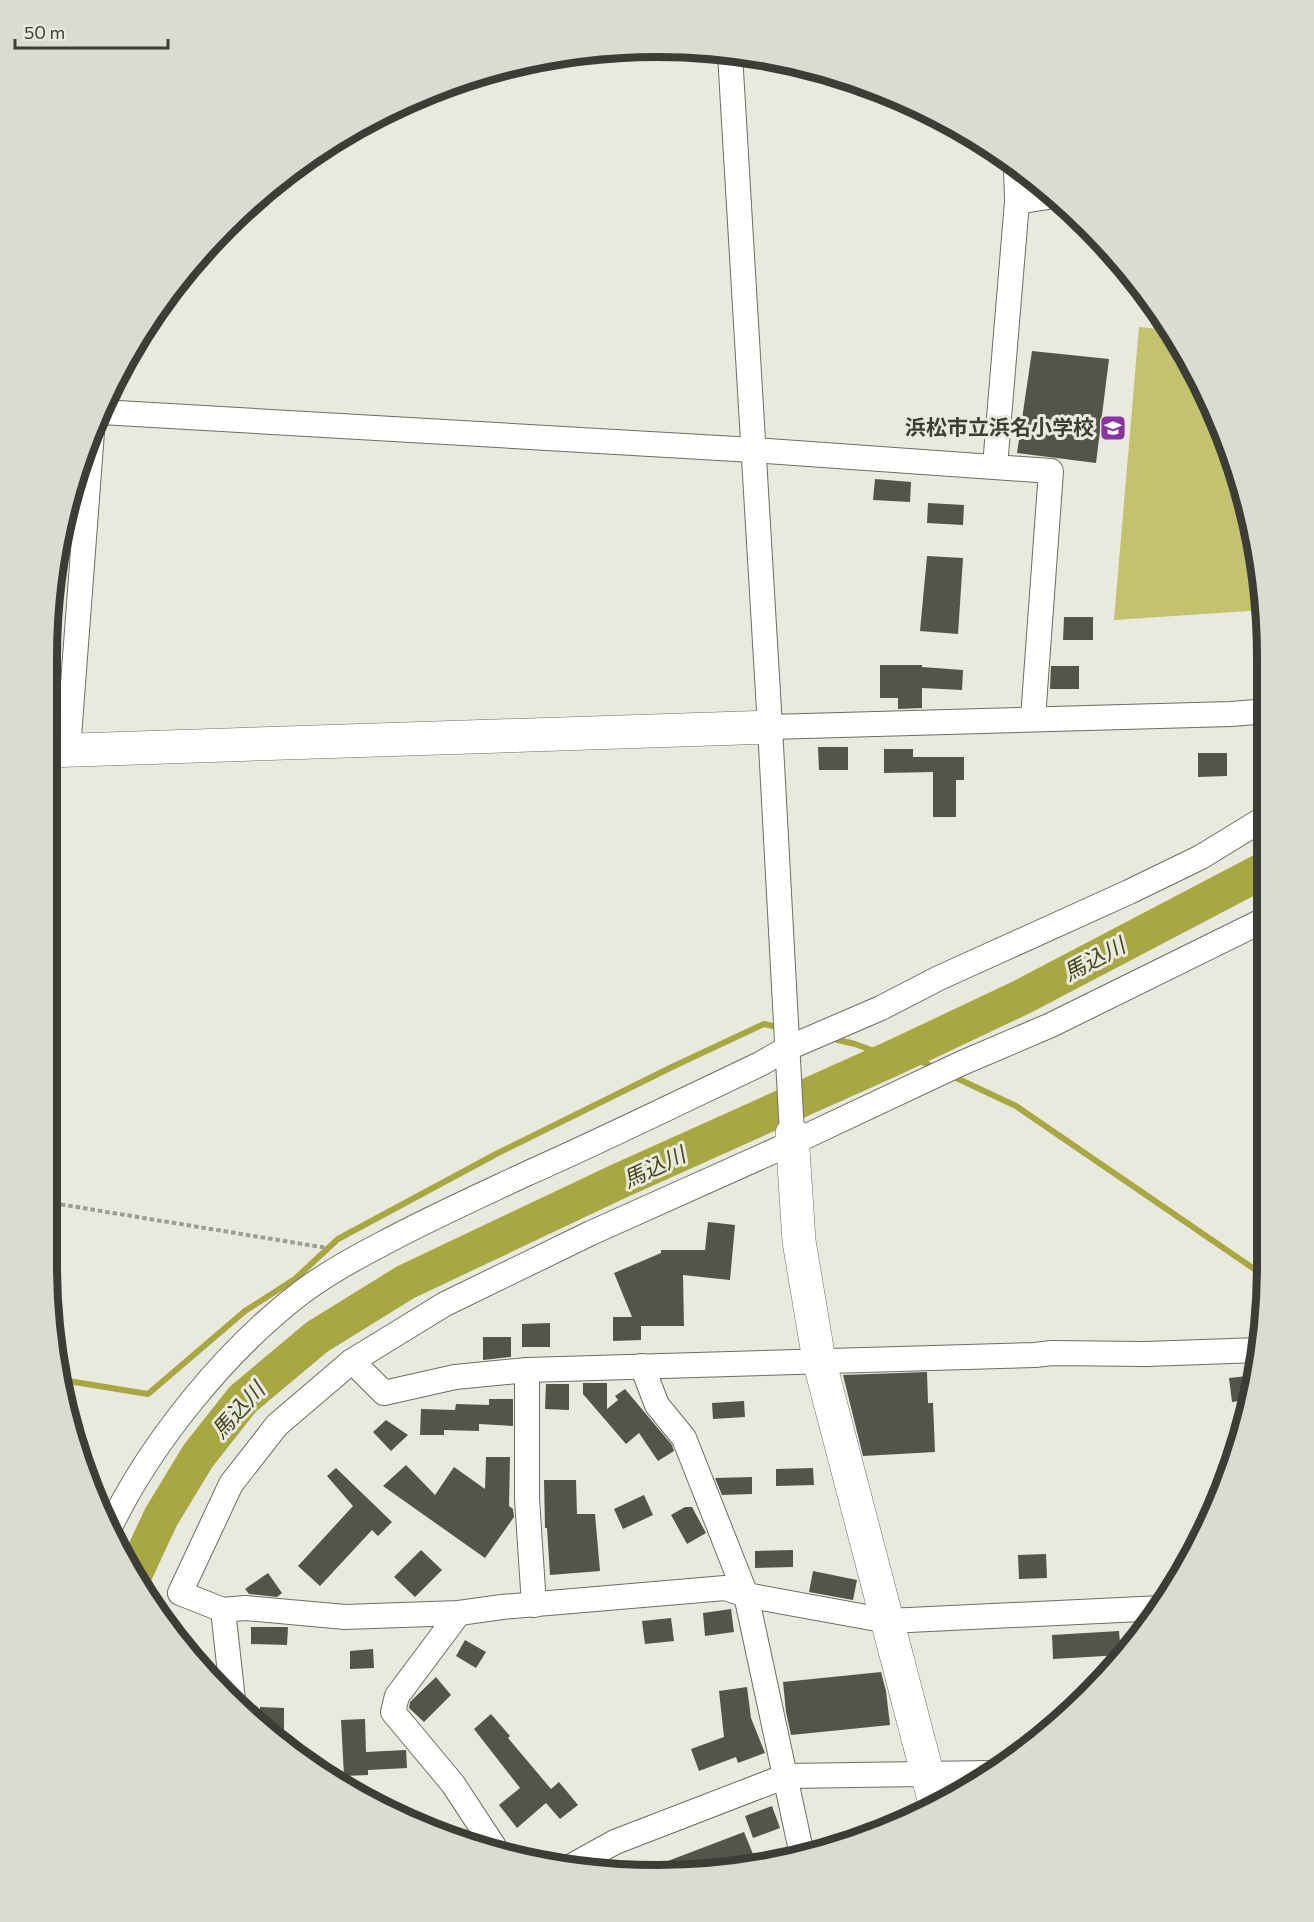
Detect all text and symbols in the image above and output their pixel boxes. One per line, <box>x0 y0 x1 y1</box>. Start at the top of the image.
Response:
scale bar <box>15 12 168 50</box>
text: 50 m <box>24 21 65 43</box>
school or university icon: 浜松市立浜名小学校 <box>1098 413 1128 443</box>
place label: 浜松市立浜名小学校 <box>905 414 1094 439</box>
water label: 馬込川 <box>1058 930 1131 986</box>
water label: 馬込川 <box>618 1140 691 1193</box>
water label: 馬込川 <box>206 1375 271 1443</box>

